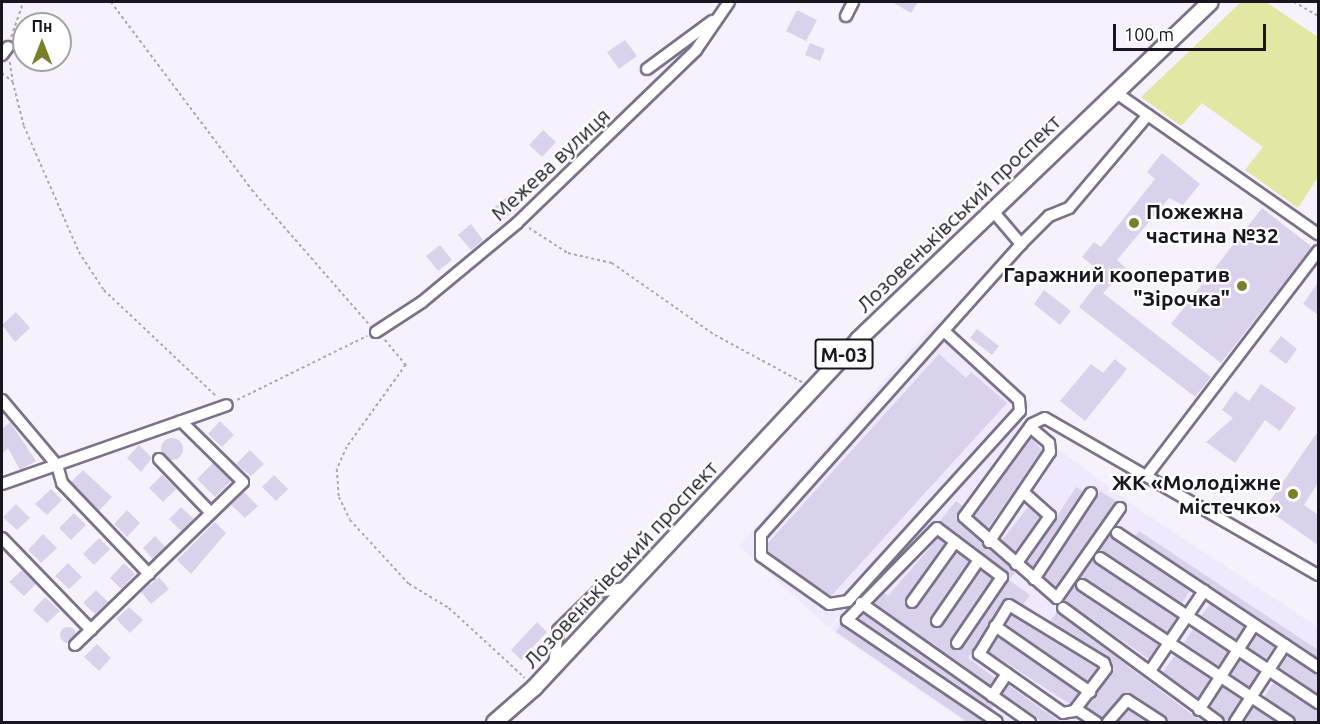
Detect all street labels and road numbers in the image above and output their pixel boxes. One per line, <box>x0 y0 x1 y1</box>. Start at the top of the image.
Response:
street label: Межева вулиця <box>485 102 615 226</box>
street label: Лозовеньківський проспект <box>851 109 1065 317</box>
road number: М-03 <box>814 337 874 371</box>
street label: Лозовеньківський проспект <box>517 455 723 673</box>

